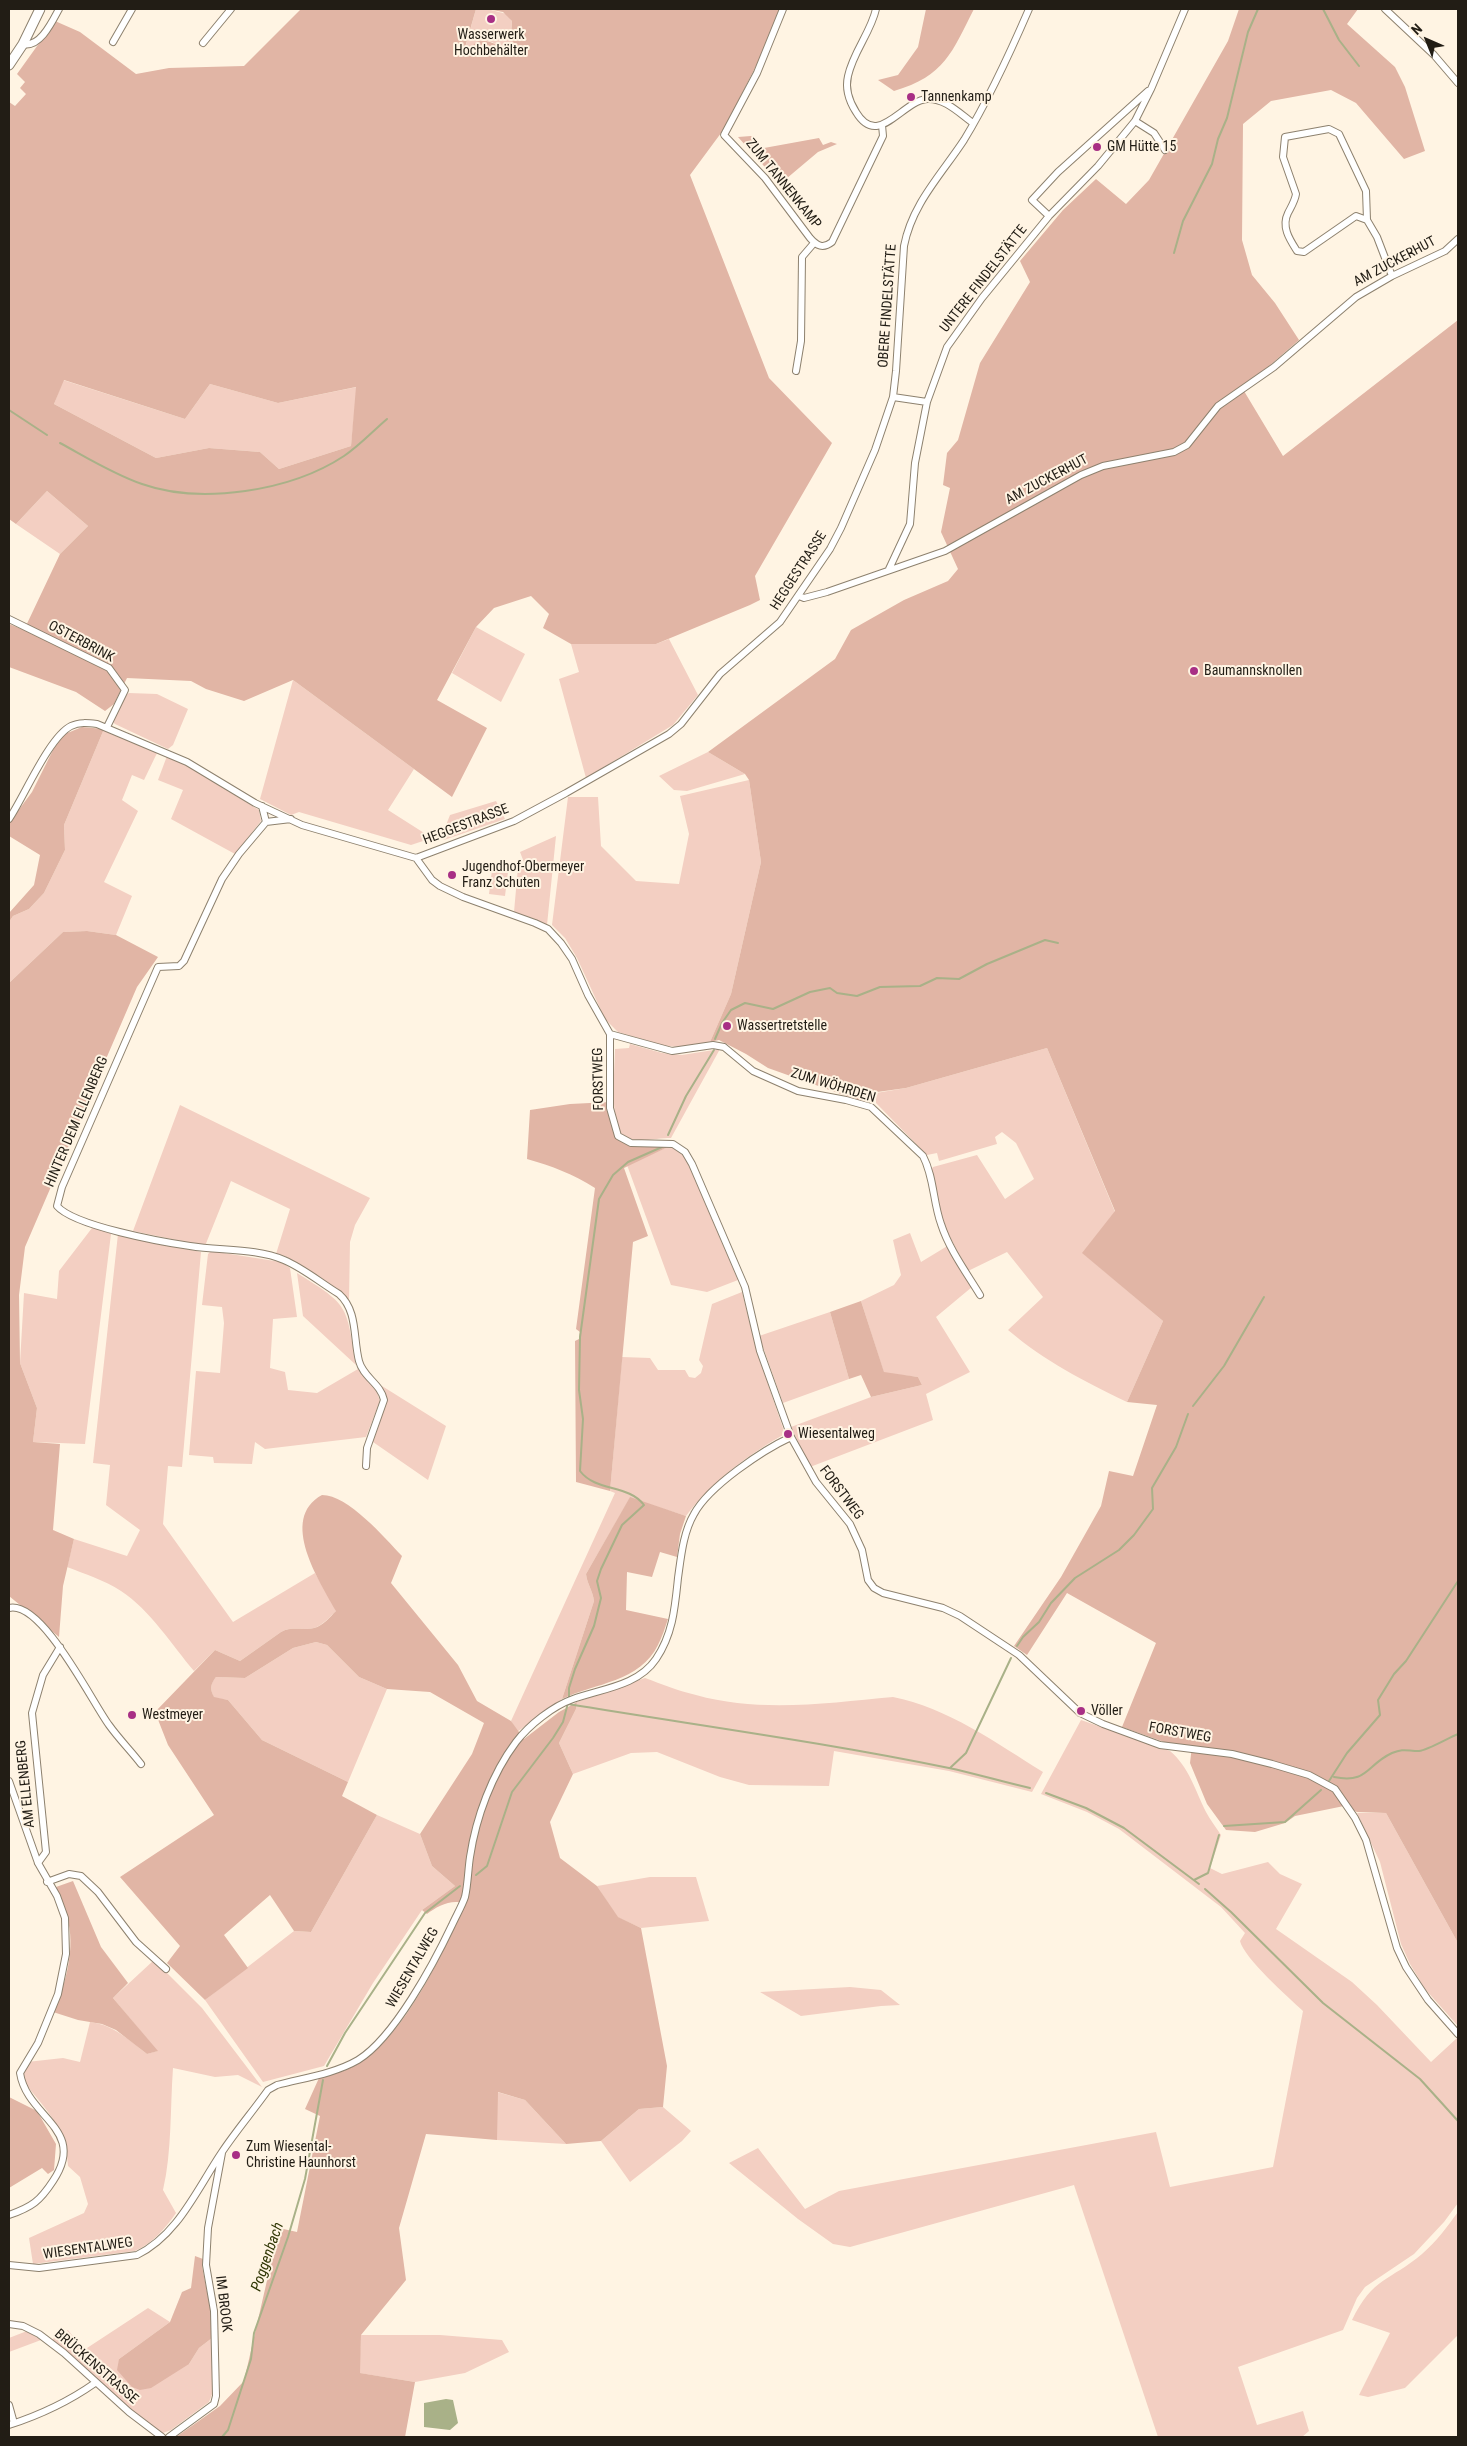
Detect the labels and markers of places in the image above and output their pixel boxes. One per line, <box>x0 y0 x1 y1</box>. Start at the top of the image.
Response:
marker: Wasserwerk Hochbehälter <box>485 13 497 25</box>
place label: Wasserwerk Hochbehälter <box>454 27 528 59</box>
place label: Tannenkamp <box>921 89 992 105</box>
marker: Tannenkamp <box>905 91 917 103</box>
place label: GM Hütte 15 <box>1107 139 1176 155</box>
marker: GM Hütte 15 <box>1091 141 1103 153</box>
place label: Baumannsknollen <box>1204 663 1302 679</box>
marker: Baumannsknollen <box>1188 665 1200 677</box>
place label: Jugendhof-Obermeyer Franz Schuten <box>462 859 584 892</box>
marker: Jugendhof-Obermeyer Franz Schuten <box>446 869 458 881</box>
place label: Wassertretstelle <box>737 1018 827 1034</box>
marker: Wassertretstelle <box>721 1020 733 1032</box>
place label: Wiesentalweg <box>798 1426 875 1442</box>
marker: Wiesentalweg <box>782 1428 794 1440</box>
place label: Völler <box>1091 1703 1123 1719</box>
marker: Völler <box>1075 1705 1087 1717</box>
place label: Westmeyer <box>142 1707 203 1723</box>
marker: Westmeyer <box>126 1709 138 1721</box>
place label: Zum Wiesental- Christine Haunhorst <box>246 2139 356 2172</box>
marker: Zum Wiesental- Christine Haunhorst <box>230 2149 242 2161</box>

